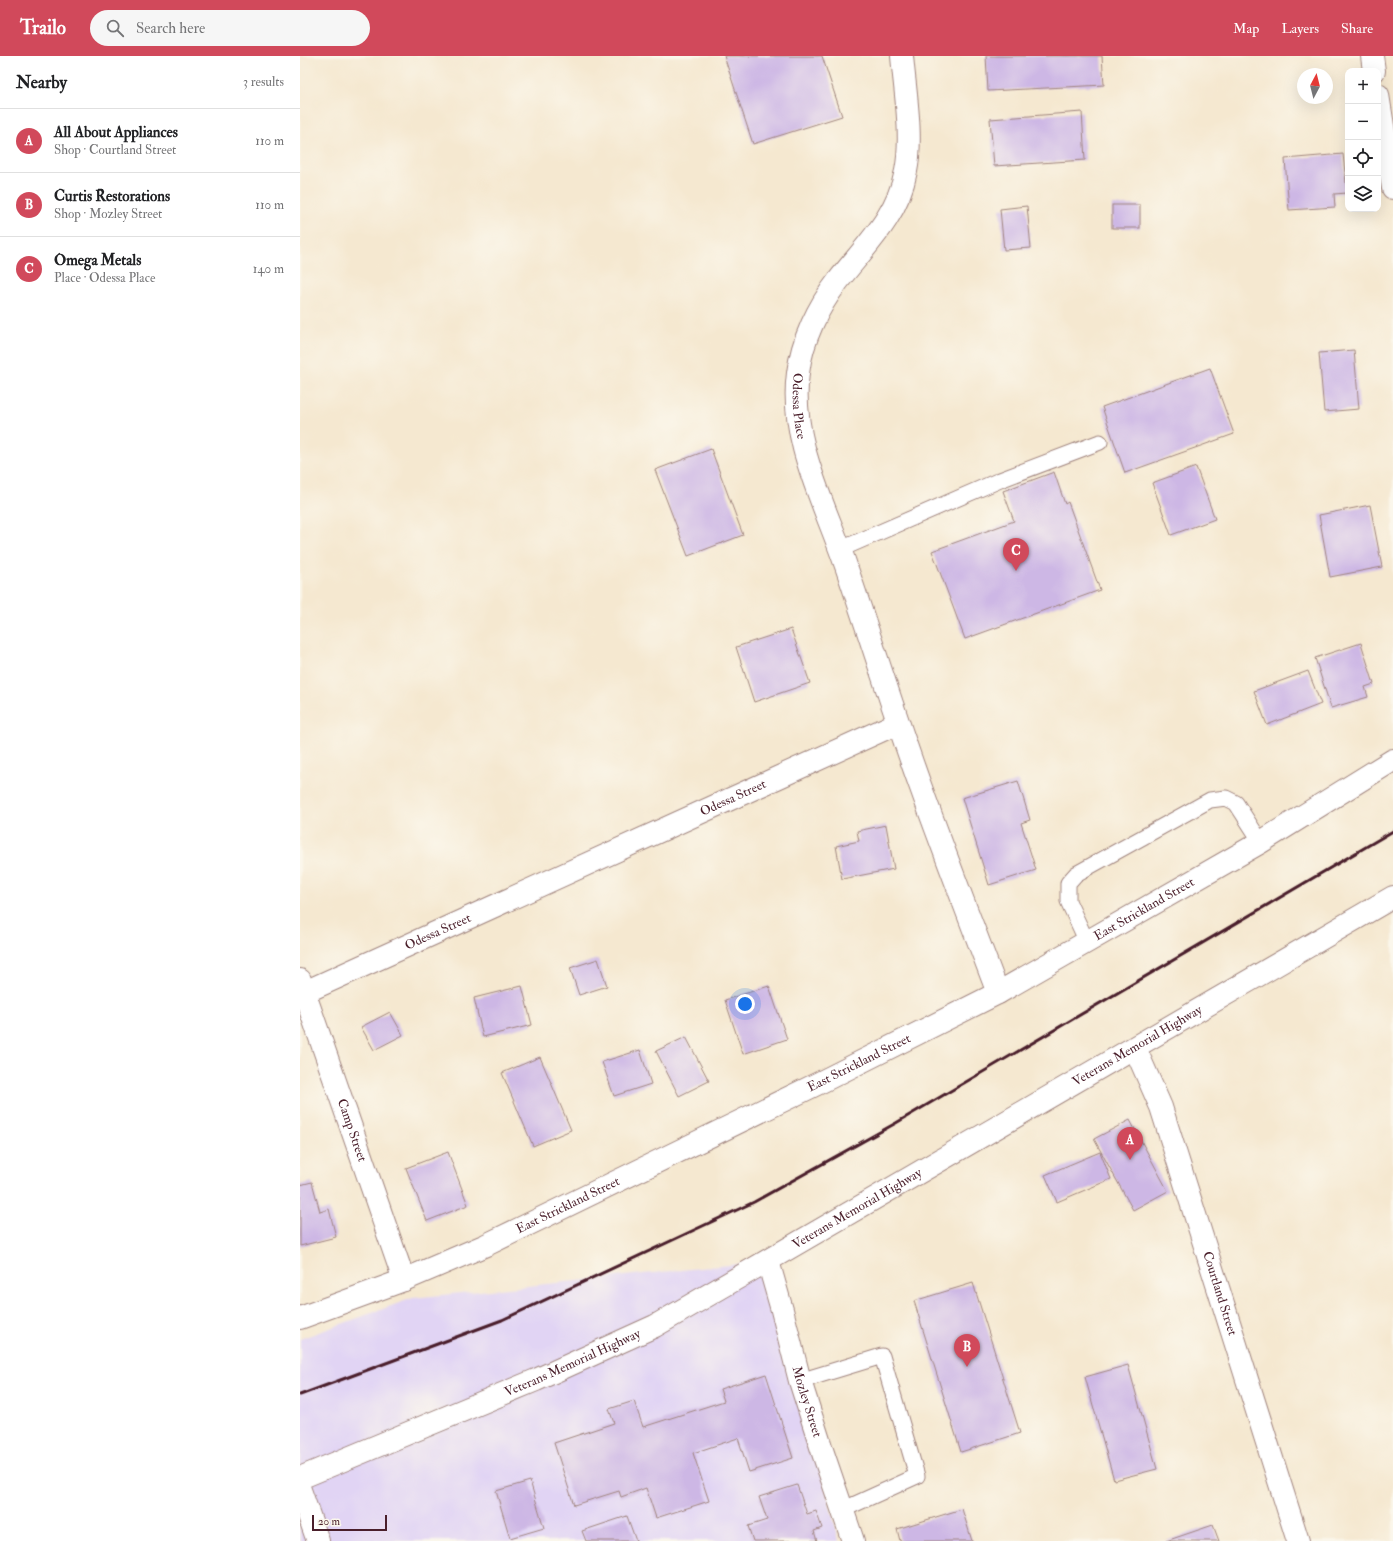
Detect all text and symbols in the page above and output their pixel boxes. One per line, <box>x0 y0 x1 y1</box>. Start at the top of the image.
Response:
search box <box>90 10 370 46</box>
text: Trailo <box>20 16 66 40</box>
icon: search <box>104 17 126 39</box>
text: Search here <box>136 19 205 38</box>
text: Map <box>1233 20 1259 37</box>
text: Layers <box>1281 20 1319 37</box>
text: Share <box>1341 20 1373 37</box>
north arrow <box>1297 68 1333 104</box>
map controls <box>1345 68 1381 212</box>
button: + <box>1345 68 1381 104</box>
text: Nearby <box>16 72 67 93</box>
text: 3 results <box>243 74 284 90</box>
button: − <box>1345 104 1381 140</box>
text: All About Appliances <box>54 123 178 142</box>
text: A <box>25 133 33 149</box>
text: 110 m <box>255 133 284 149</box>
button: locate <box>1345 140 1381 176</box>
text: Shop · Courtland Street <box>54 142 176 158</box>
button: layers <box>1345 176 1381 212</box>
text: Curtis Restorations <box>54 187 170 206</box>
text: B <box>25 197 33 213</box>
text: 110 m <box>255 197 284 213</box>
text: Shop · Mozley Street <box>54 206 162 222</box>
text: Omega Metals <box>54 251 141 270</box>
text: C <box>24 261 34 277</box>
text: 140 m <box>253 261 284 277</box>
text: Place · Odessa Place <box>54 270 155 286</box>
street label: Odessa Place <box>789 372 810 441</box>
pin: C <box>1003 538 1029 571</box>
street label: Odessa Street <box>697 776 769 820</box>
street label: East Strickland Street <box>1091 874 1197 944</box>
street label: Odessa Street <box>402 910 474 954</box>
your location <box>735 994 755 1014</box>
street label: Veterans Memorial Highway <box>1070 1002 1206 1090</box>
street label: East Strickland Street <box>805 1030 913 1095</box>
street label: Camp Street <box>334 1097 370 1164</box>
pin: A <box>1117 1127 1143 1160</box>
street label: Veterans Memorial Highway <box>789 1164 926 1252</box>
street label: East Strickland Street <box>514 1173 622 1237</box>
street label: Courtland Street <box>1199 1249 1241 1338</box>
street label: Veterans Memorial Highway <box>502 1325 644 1400</box>
pin: B <box>954 1334 980 1367</box>
street label: Mozley Street <box>789 1365 825 1439</box>
scale bar <box>312 1513 387 1532</box>
text: 20 m <box>318 1515 340 1528</box>

